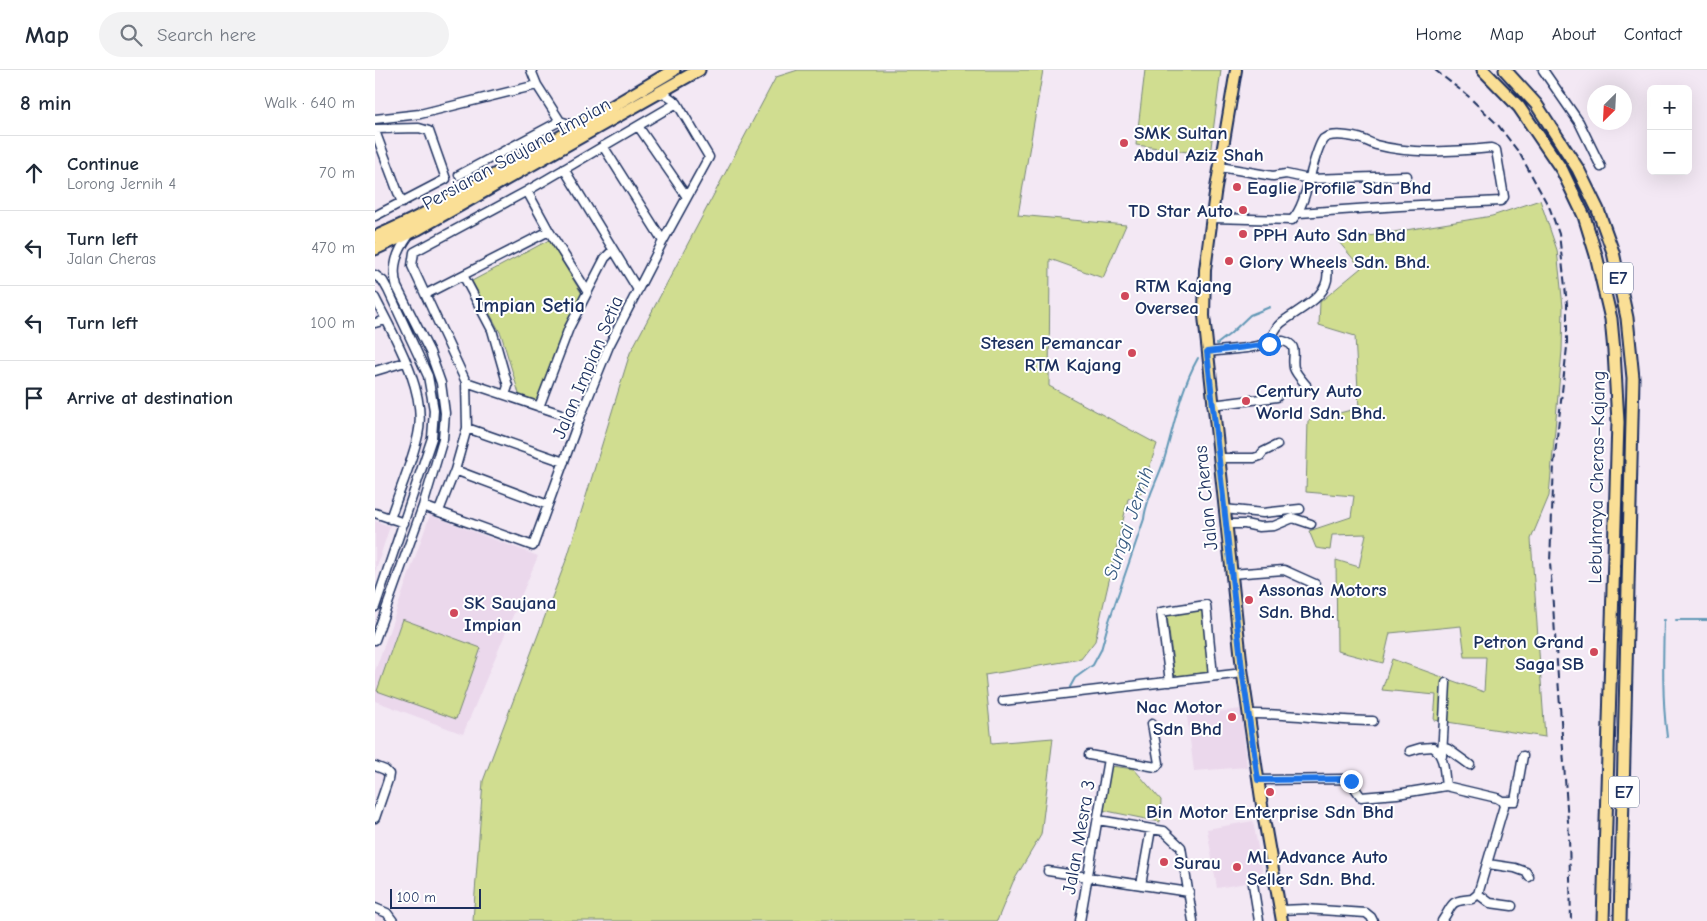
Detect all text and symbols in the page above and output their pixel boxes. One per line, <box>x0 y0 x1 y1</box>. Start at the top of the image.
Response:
search box <box>99 12 449 57</box>
text: Map <box>25 21 69 49</box>
icon: search <box>117 21 145 49</box>
text: Search here <box>157 24 256 46</box>
text: Home <box>1415 24 1462 45</box>
text: Map <box>1490 24 1524 45</box>
text: About <box>1552 24 1596 45</box>
text: Contact <box>1624 24 1682 45</box>
north arrow <box>1587 85 1632 130</box>
map controls <box>1647 85 1692 175</box>
button: + <box>1647 85 1692 130</box>
text: 8 min <box>20 91 71 115</box>
street label: Persiaran Saujana Impian <box>419 93 614 215</box>
text: Walk · 640 m <box>264 94 355 112</box>
place label: SMK Sultan Abdul Aziz Shah <box>1134 122 1264 166</box>
button: − <box>1647 130 1692 175</box>
marker: SMK Sultan Abdul Aziz Shah <box>1118 137 1130 149</box>
text: Continue <box>67 153 139 175</box>
icon: ahead <box>20 159 48 187</box>
text: 70 m <box>319 164 355 182</box>
text: Lorong Jernih 4 <box>67 175 176 193</box>
place label: Eaglie Profile Sdn Bhd <box>1247 177 1431 199</box>
marker: Eaglie Profile Sdn Bhd <box>1231 181 1243 193</box>
place label: TD Star Auto <box>1128 200 1233 222</box>
marker: TD Star Auto <box>1237 204 1249 216</box>
place label: PPH Auto Sdn Bhd <box>1253 224 1406 246</box>
text: Turn left <box>67 228 138 250</box>
marker: PPH Auto Sdn Bhd <box>1237 228 1249 240</box>
icon: left <box>20 234 48 262</box>
text: 470 m <box>311 239 355 257</box>
text: Jalan Cheras <box>67 250 156 268</box>
place label: Glory Wheels Sdn. Bhd. <box>1239 251 1430 273</box>
marker: Glory Wheels Sdn. Bhd. <box>1223 255 1235 267</box>
road number: E7 <box>1603 262 1633 294</box>
place label: RTM Kajang Oversea <box>1135 275 1233 319</box>
marker: RTM Kajang Oversea <box>1119 290 1131 302</box>
street label: Jalan Impian Setia <box>548 293 628 442</box>
district label: Impian Setia <box>475 294 585 317</box>
icon: left <box>20 309 48 337</box>
text: Turn left <box>67 312 138 334</box>
text: 100 m <box>311 314 355 332</box>
place label: Stesen Pemancar RTM Kajang <box>981 332 1122 376</box>
route start <box>1258 333 1281 356</box>
marker: Stesen Pemancar RTM Kajang <box>1126 347 1138 359</box>
street label: Lebuhraya Cheras–Kajang <box>1584 370 1610 584</box>
place label: Century Auto World Sdn. Bhd. <box>1256 380 1386 424</box>
icon: arrive <box>20 384 48 412</box>
text: Arrive at destination <box>67 387 233 409</box>
marker: Century Auto World Sdn. Bhd. <box>1240 395 1252 407</box>
street label: Jalan Cheras <box>1190 444 1222 552</box>
water label: Sungai Jernih <box>1098 464 1159 583</box>
place label: Assonas Motors Sdn. Bhd. <box>1259 579 1387 623</box>
place label: SK Saujana Impian <box>464 592 556 636</box>
marker: Assonas Motors Sdn. Bhd. <box>1243 594 1255 606</box>
marker: SK Saujana Impian <box>448 607 460 619</box>
place label: Petron Grand Saga SB <box>1473 631 1584 675</box>
marker: Petron Grand Saga SB <box>1588 646 1600 658</box>
place label: Nac Motor Sdn Bhd <box>1136 696 1222 740</box>
marker: Nac Motor Sdn Bhd <box>1226 711 1238 723</box>
route end <box>1340 770 1363 793</box>
road number: E7 <box>1609 776 1639 808</box>
street label: Jalan Mesra 3 <box>1058 778 1100 896</box>
marker: Bin Motor Enterprise Sdn Bhd <box>1264 786 1276 798</box>
place label: Bin Motor Enterprise Sdn Bhd <box>1146 801 1394 823</box>
place label: ML Advance Auto Seller Sdn. Bhd. <box>1247 846 1388 890</box>
place label: Surau <box>1174 852 1221 874</box>
marker: Surau <box>1158 856 1170 868</box>
marker: ML Advance Auto Seller Sdn. Bhd. <box>1231 861 1243 873</box>
scale bar <box>390 886 481 909</box>
text: 100 m <box>397 889 436 906</box>

